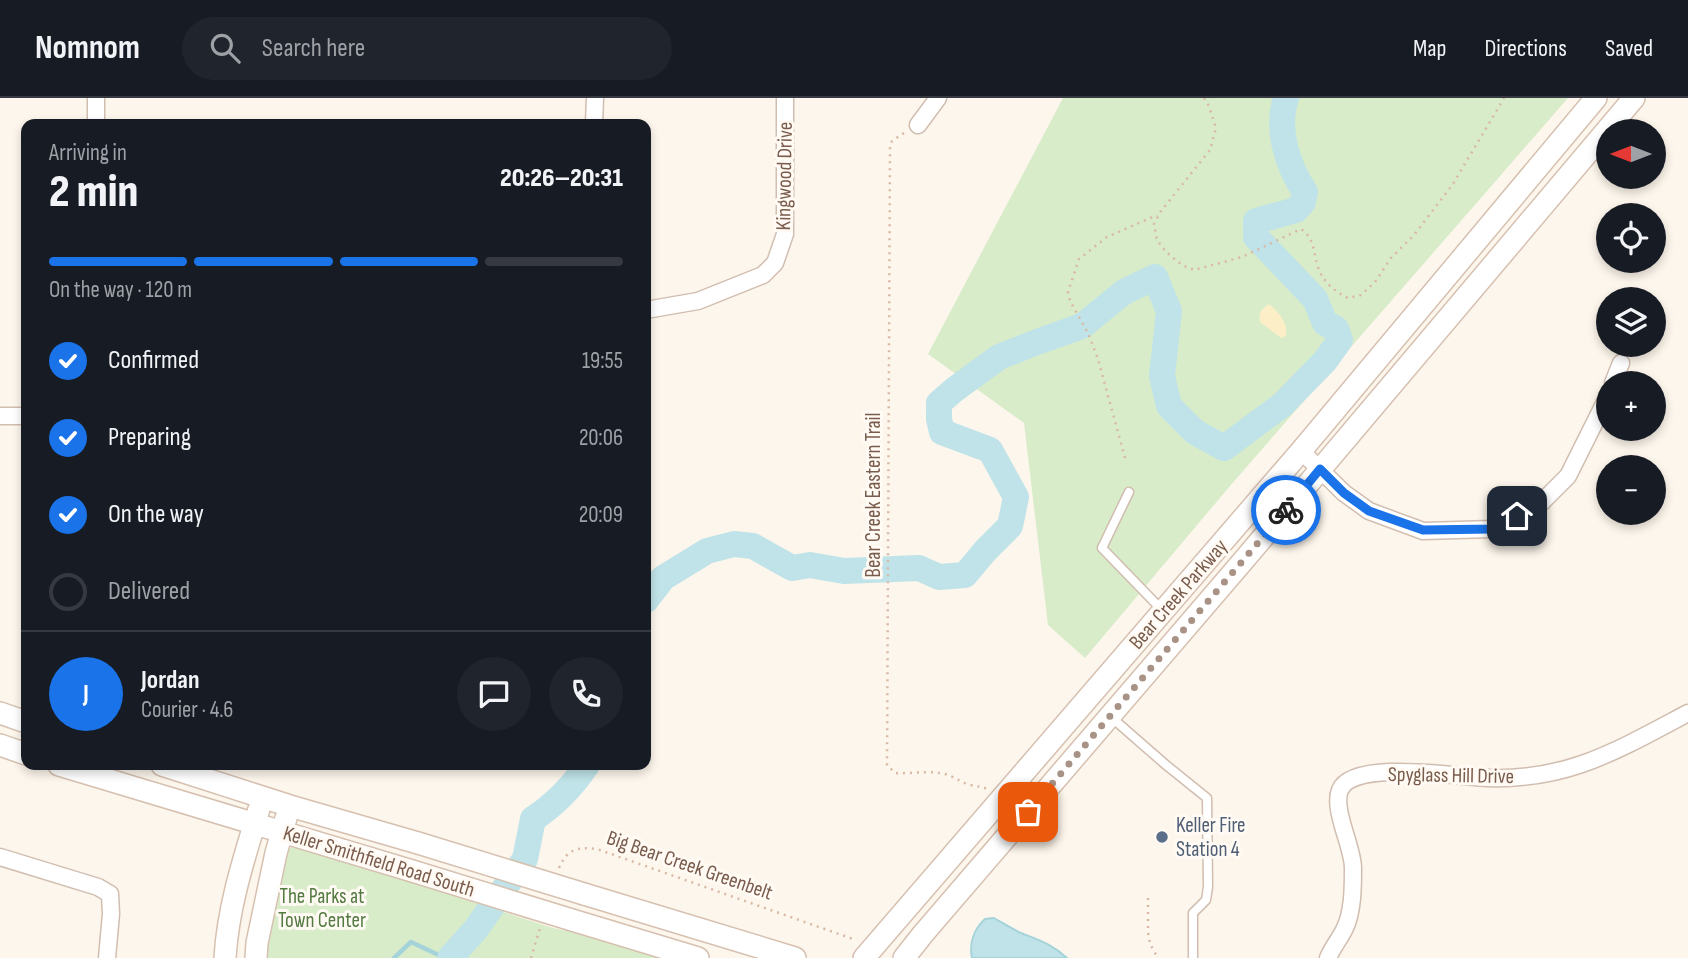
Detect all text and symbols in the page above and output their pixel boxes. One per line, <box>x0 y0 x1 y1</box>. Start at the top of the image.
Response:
search box <box>182 17 672 80</box>
text: Nomnom <box>35 28 140 68</box>
icon: search <box>206 29 244 67</box>
text: Search here <box>262 33 365 64</box>
text: Map <box>1413 34 1446 63</box>
text: Directions <box>1484 34 1567 63</box>
text: Saved <box>1605 34 1653 63</box>
north arrow <box>1596 119 1666 189</box>
map controls <box>1596 119 1666 525</box>
street label: Kingwood Drive <box>771 122 798 230</box>
text: Arriving in <box>49 139 127 167</box>
text: 20:26–20:31 <box>500 163 623 194</box>
text: 2 min <box>49 165 138 220</box>
button: locate <box>1596 203 1666 273</box>
text: On the way · 120 m <box>49 276 192 304</box>
button: layers <box>1596 287 1666 357</box>
icon: check <box>49 342 87 380</box>
text: Confirmed <box>108 345 199 376</box>
text: 19:55 <box>582 347 623 375</box>
button: + <box>1596 371 1666 441</box>
street label: Bear Creek Eastern Trail <box>861 413 886 577</box>
icon: check <box>49 419 87 457</box>
text: Preparing <box>108 422 191 453</box>
text: 20:06 <box>579 424 623 452</box>
button: − <box>1596 455 1666 525</box>
courier <box>1251 475 1321 545</box>
pin <box>1487 486 1547 546</box>
icon: bike <box>1267 491 1305 529</box>
icon: check <box>49 496 87 534</box>
icon: home <box>1498 497 1536 535</box>
text: On the way <box>108 499 204 530</box>
text: 20:09 <box>579 501 623 529</box>
street label: Bear Creek Parkway <box>1124 534 1233 654</box>
text: Delivered <box>108 576 190 607</box>
button: chat <box>457 657 531 731</box>
button: phone <box>549 657 623 731</box>
text: Jordan <box>141 665 199 696</box>
text: J <box>83 679 89 710</box>
text: Courier · 4.6 <box>141 696 233 724</box>
street label: Spyglass Hill Drive <box>1388 762 1514 789</box>
pin <box>998 782 1058 842</box>
icon: bag <box>1009 793 1047 831</box>
place label: Keller Fire Station 4 <box>1176 813 1246 862</box>
street label: Keller Smithfield Road South <box>280 820 478 902</box>
street label: Big Bear Creek Greenbelt <box>604 825 776 906</box>
marker: Keller Fire Station 4 <box>1154 829 1170 845</box>
park label: The Parks at Town Center <box>278 884 366 933</box>

